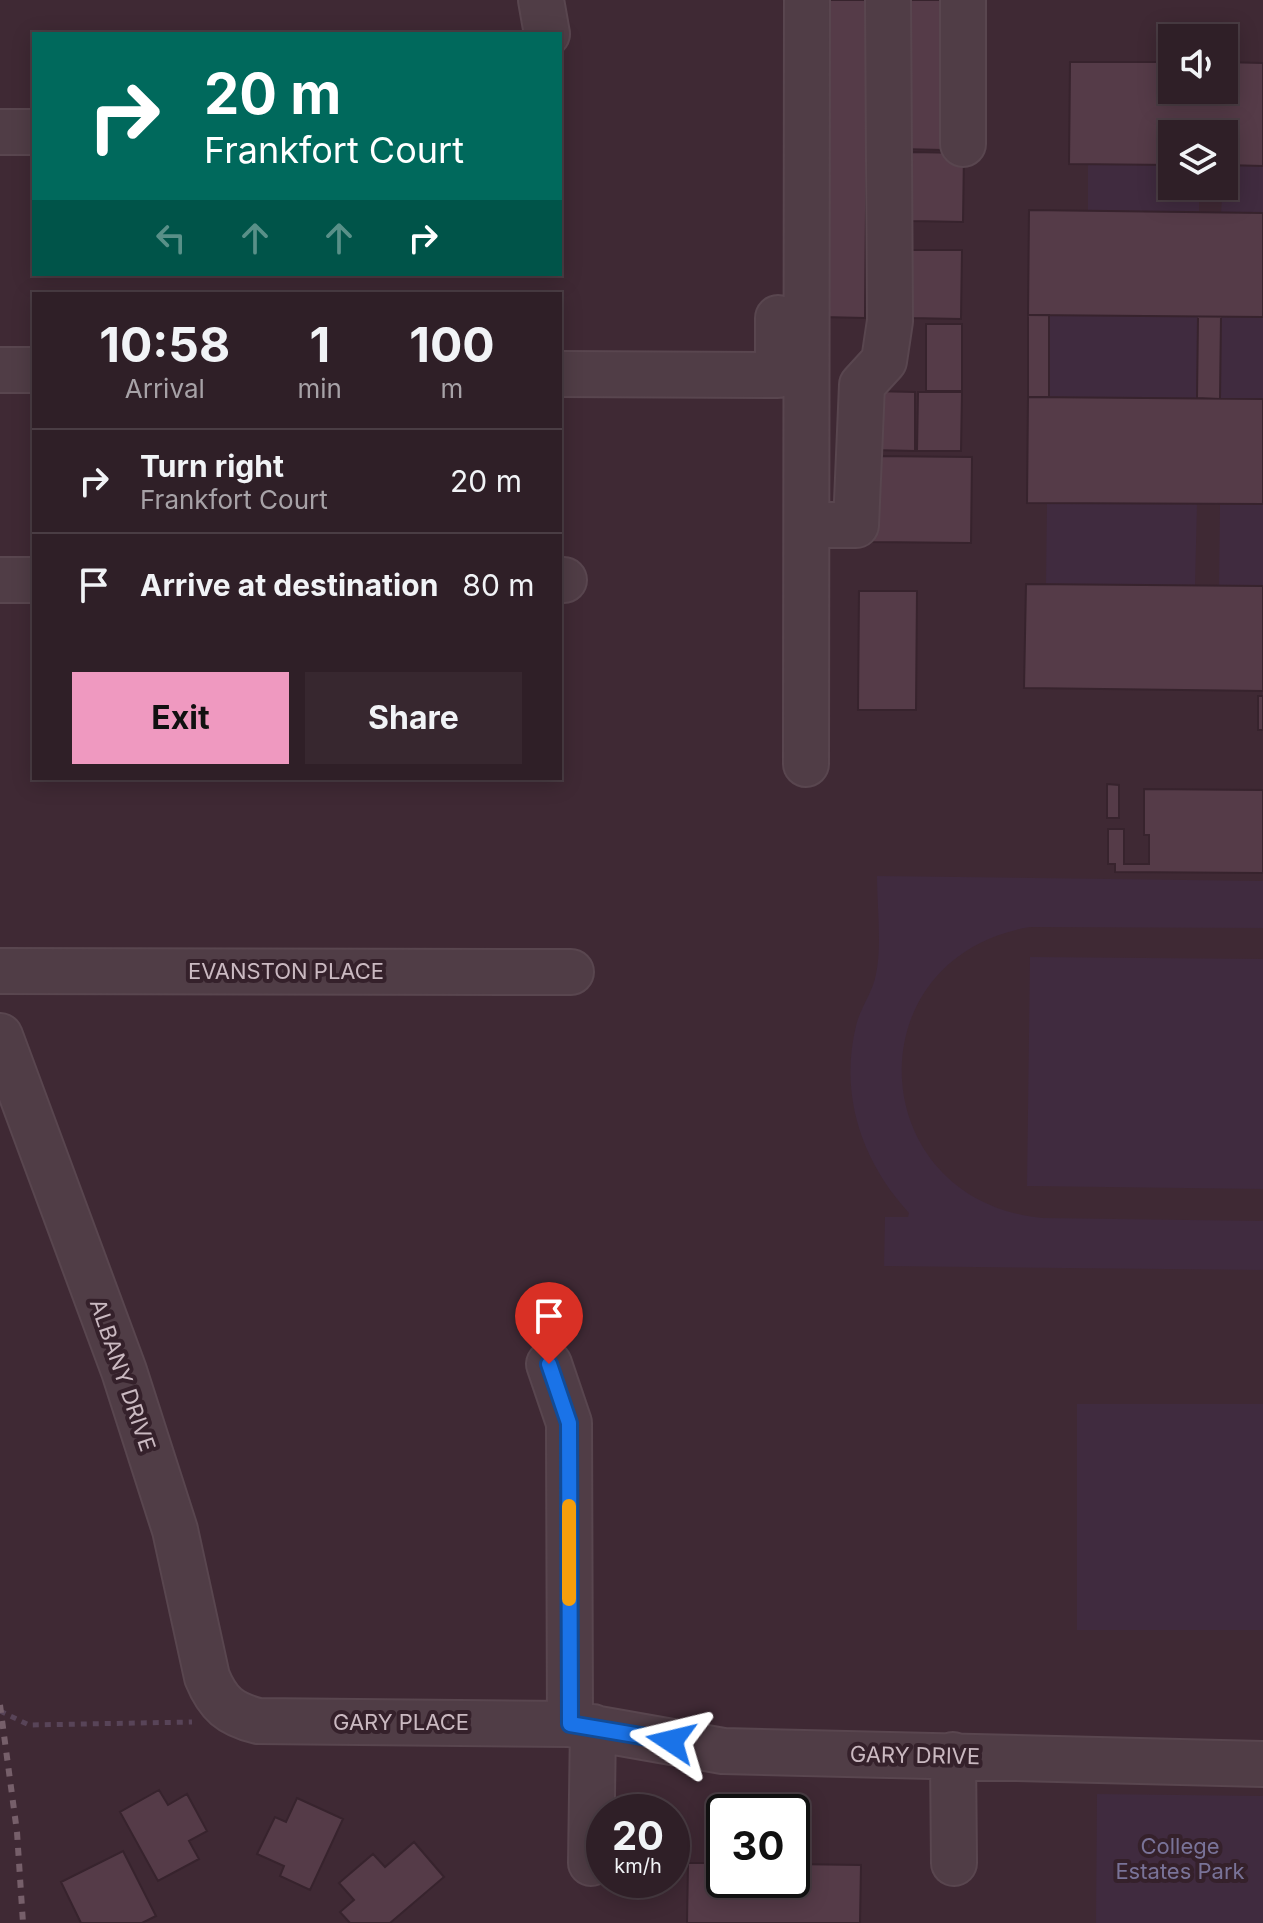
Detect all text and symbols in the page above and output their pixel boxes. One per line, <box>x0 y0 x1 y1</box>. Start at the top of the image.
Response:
map controls <box>1158 24 1238 200</box>
button: sound <box>1158 24 1238 104</box>
text: 20 m <box>204 60 341 128</box>
icon: right <box>72 64 176 168</box>
button: layers <box>1158 120 1238 200</box>
text: Frankfort Court <box>204 128 464 172</box>
icon: left <box>149 216 193 260</box>
icon: ahead <box>233 216 277 260</box>
icon: ahead <box>317 216 361 260</box>
icon: right <box>401 216 445 260</box>
text: 10:58 <box>99 315 230 374</box>
text: 1 <box>309 315 330 374</box>
text: 100 <box>409 315 495 374</box>
text: Arrival <box>125 373 205 404</box>
text: min <box>298 373 342 404</box>
text: m <box>441 373 463 404</box>
text: Turn right <box>140 448 284 484</box>
icon: right <box>72 459 116 503</box>
text: 20 m <box>450 463 522 499</box>
text: Frankfort Court <box>140 484 328 515</box>
icon: arrive <box>72 563 116 607</box>
text: Arrive at destination <box>140 567 438 603</box>
text: 80 m <box>462 567 535 603</box>
button: Exit <box>72 672 289 764</box>
button: Share <box>305 672 522 764</box>
street label: EVANSTON PLACE <box>188 958 384 984</box>
pin <box>515 1282 583 1364</box>
icon: arrive <box>527 1294 571 1338</box>
street label: ALBANY DRIVE <box>85 1295 161 1455</box>
position arrow <box>629 1699 713 1783</box>
street label: GARY PLACE <box>333 1709 469 1735</box>
street label: GARY DRIVE <box>850 1741 980 1769</box>
speed limit sign: 30 <box>706 1794 810 1898</box>
text: 20 <box>612 1811 664 1860</box>
park label: College Estates Park <box>1115 1833 1245 1884</box>
text: km/h <box>614 1854 662 1878</box>

